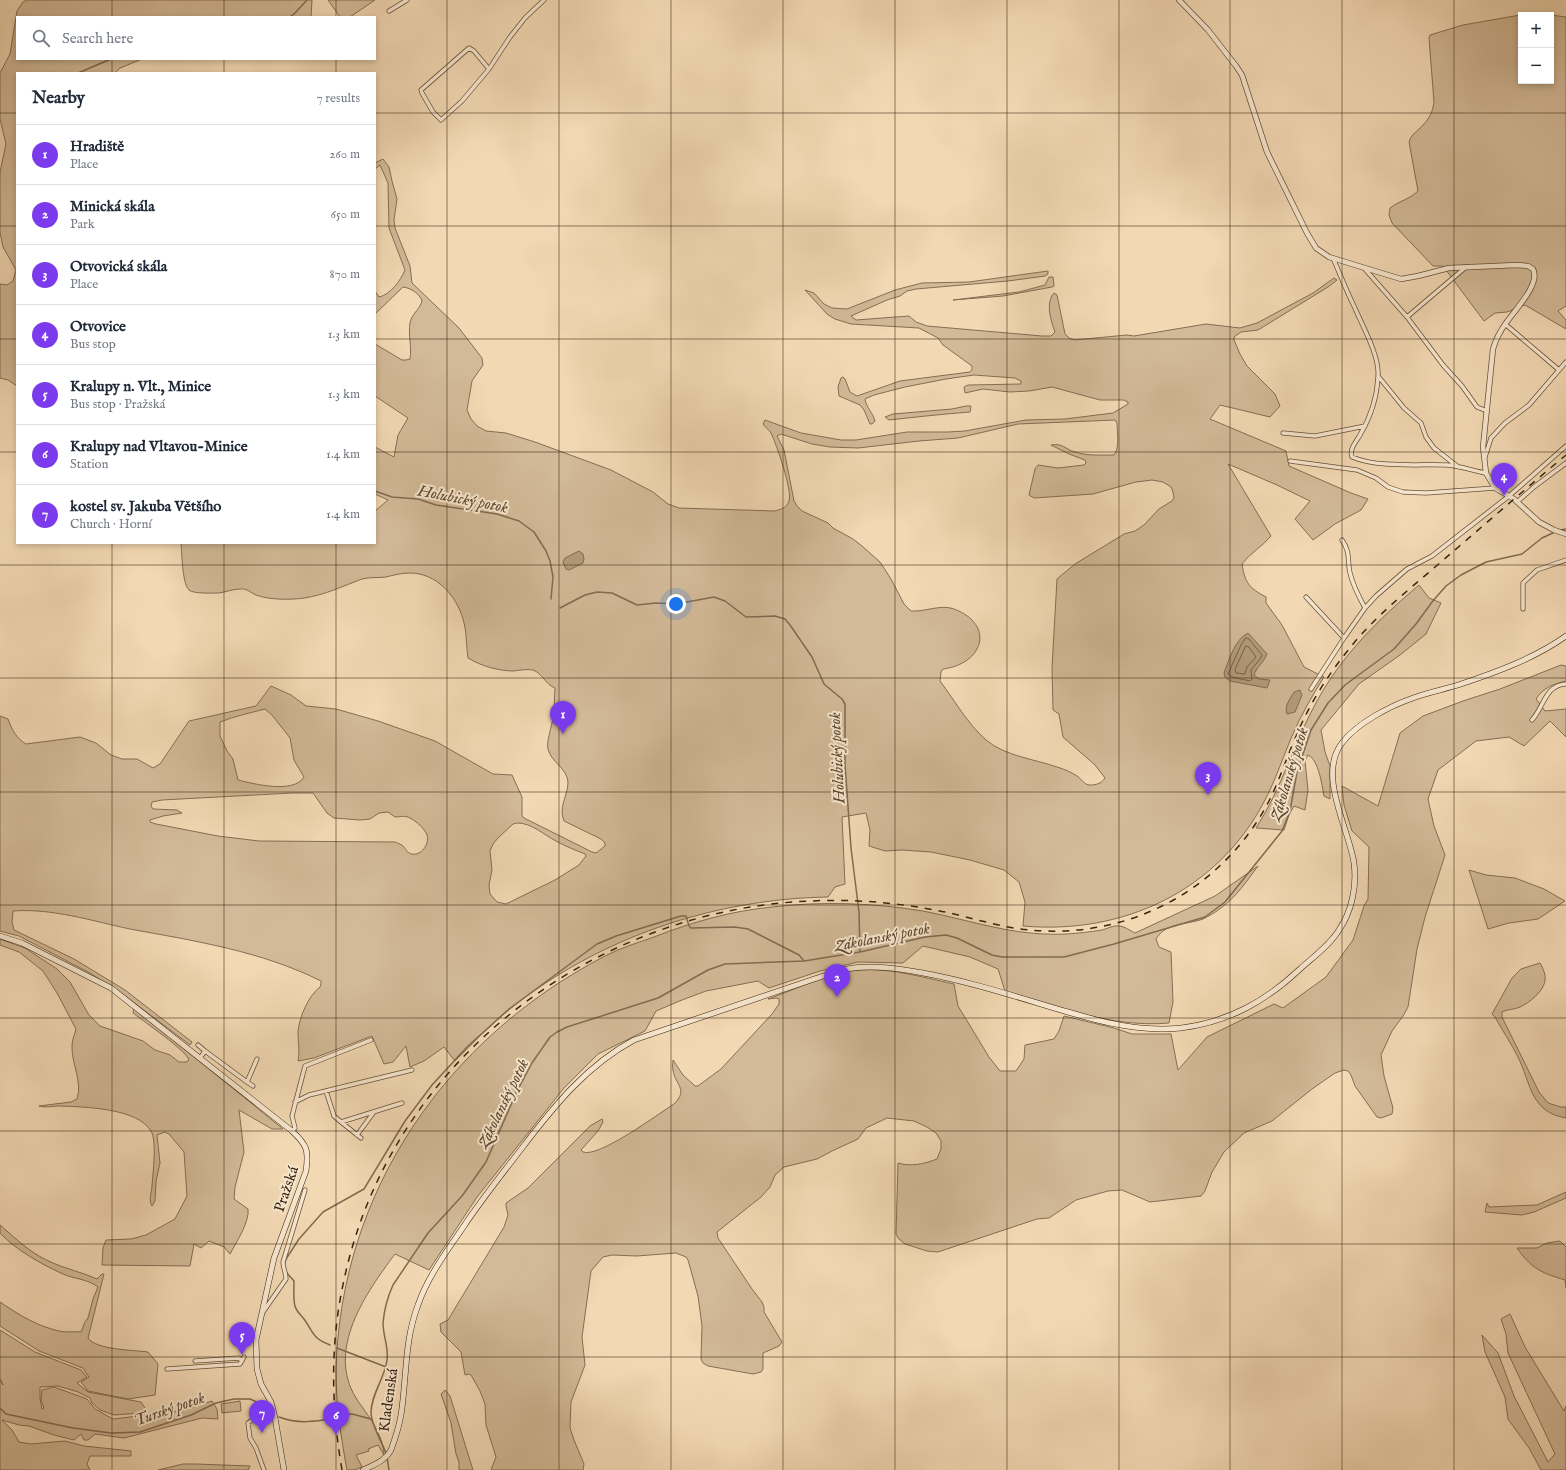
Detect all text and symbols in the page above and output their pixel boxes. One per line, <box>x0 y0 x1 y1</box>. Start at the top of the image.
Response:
map controls <box>1518 12 1554 84</box>
button: + <box>1518 12 1554 48</box>
search box <box>16 16 376 60</box>
icon: search <box>30 27 52 49</box>
text: Search here <box>62 29 133 48</box>
button: − <box>1518 48 1554 84</box>
text: Nearby <box>32 88 85 109</box>
text: 7 results <box>316 90 360 107</box>
text: Hradiště <box>70 137 124 156</box>
text: 1 <box>43 146 47 163</box>
text: 260 m <box>329 146 360 163</box>
text: Place <box>70 156 98 173</box>
text: Minická skála <box>70 197 155 216</box>
text: 2 <box>42 206 48 223</box>
text: 650 m <box>331 206 360 223</box>
text: Park <box>70 216 95 233</box>
text: Otvovická skála <box>70 257 167 276</box>
text: 3 <box>43 266 47 283</box>
text: 870 m <box>330 266 360 283</box>
text: Place <box>70 276 98 293</box>
text: Otvovice <box>70 317 126 336</box>
text: 4 <box>42 326 48 343</box>
text: 1.3 km <box>328 326 360 343</box>
text: Bus stop <box>70 336 116 353</box>
text: Kralupy n. Vlt., Minice <box>70 377 211 396</box>
text: 5 <box>43 386 47 403</box>
text: 1.3 km <box>328 386 360 403</box>
text: Bus stop · Pražská <box>70 396 165 413</box>
text: Kralupy nad Vltavou-Minice <box>70 437 248 456</box>
text: 6 <box>42 446 48 463</box>
text: 1.4 km <box>326 446 360 463</box>
text: Station <box>70 456 109 473</box>
pin: 4 <box>1491 463 1517 496</box>
water label: Holubický potok <box>415 481 510 519</box>
text: kostel sv. Jakuba Většího <box>70 497 221 516</box>
text: 7 <box>42 506 48 523</box>
text: 1.4 km <box>326 506 360 523</box>
text: Church · Horní <box>70 516 152 533</box>
your location <box>666 594 686 614</box>
pin: 1 <box>550 701 576 734</box>
water label: Holubický potok <box>826 711 850 805</box>
water label: Zákolanský potok <box>1266 725 1314 826</box>
pin: 3 <box>1195 762 1221 795</box>
water label: Zákolanský potok <box>831 919 932 957</box>
pin: 2 <box>824 964 850 997</box>
water label: Zákolanský potok <box>473 1055 534 1154</box>
street label: Pražská <box>270 1163 303 1215</box>
pin: 5 <box>229 1322 255 1355</box>
street label: Kladenská <box>375 1367 402 1433</box>
water label: Turský potok <box>132 1388 208 1431</box>
pin: 7 <box>249 1400 275 1433</box>
pin: 6 <box>323 1402 349 1435</box>

